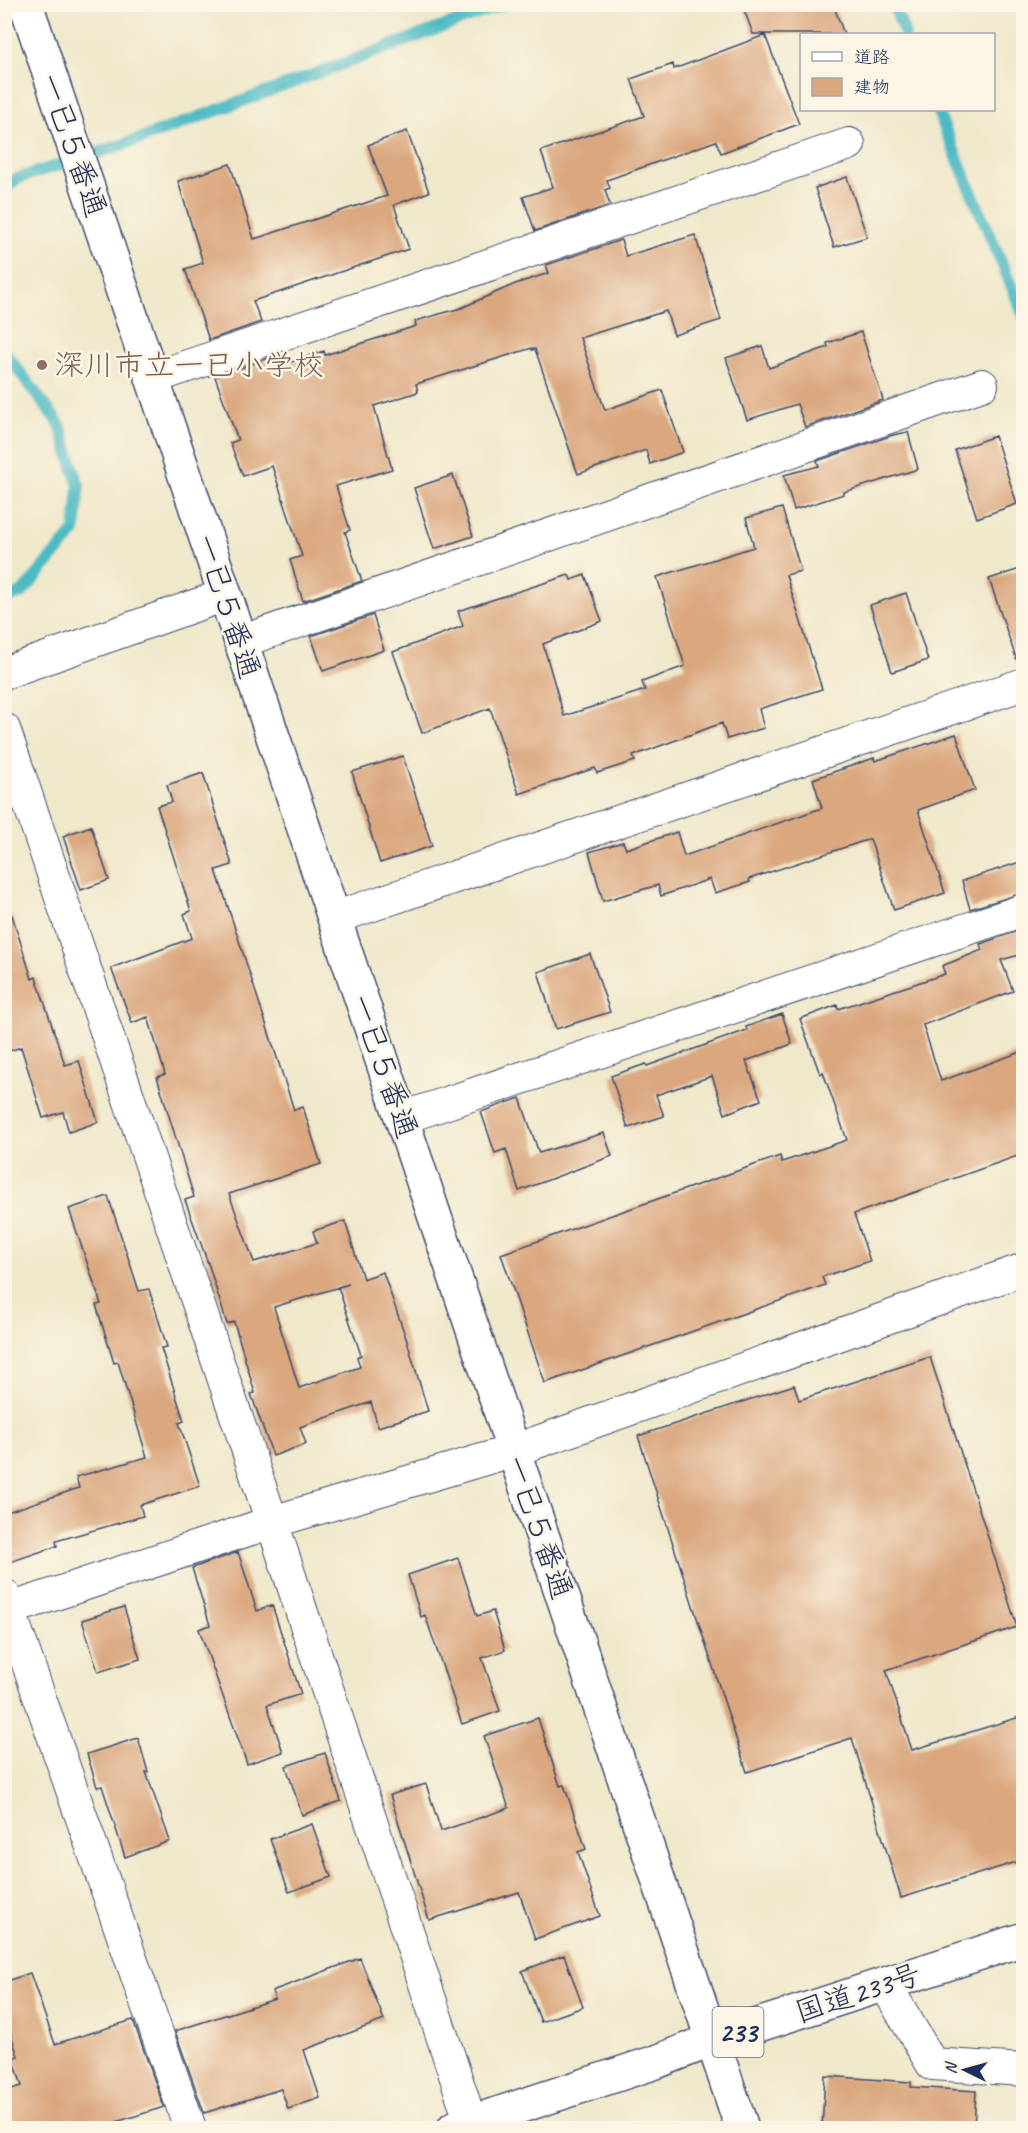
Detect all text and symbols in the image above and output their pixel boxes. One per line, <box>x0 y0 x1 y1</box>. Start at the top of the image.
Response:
legend <box>800 33 995 111</box>
text: 道路 <box>854 46 890 68</box>
street label: 一已５番通 <box>31 68 115 222</box>
text: 建物 <box>854 76 890 98</box>
place label: 深川市立一已小学校 <box>54 346 324 384</box>
marker: 深川市立一已小学校 <box>35 358 49 372</box>
street label: 一已５番通 <box>187 529 269 683</box>
street label: 一已５番通 <box>342 989 426 1143</box>
street label: 一已５番通 <box>497 1450 581 1604</box>
street label: 国道233号 <box>790 1955 926 2031</box>
road number: 233 <box>712 2007 764 2057</box>
north arrow <box>935 2040 995 2100</box>
text: N <box>941 2060 962 2075</box>

